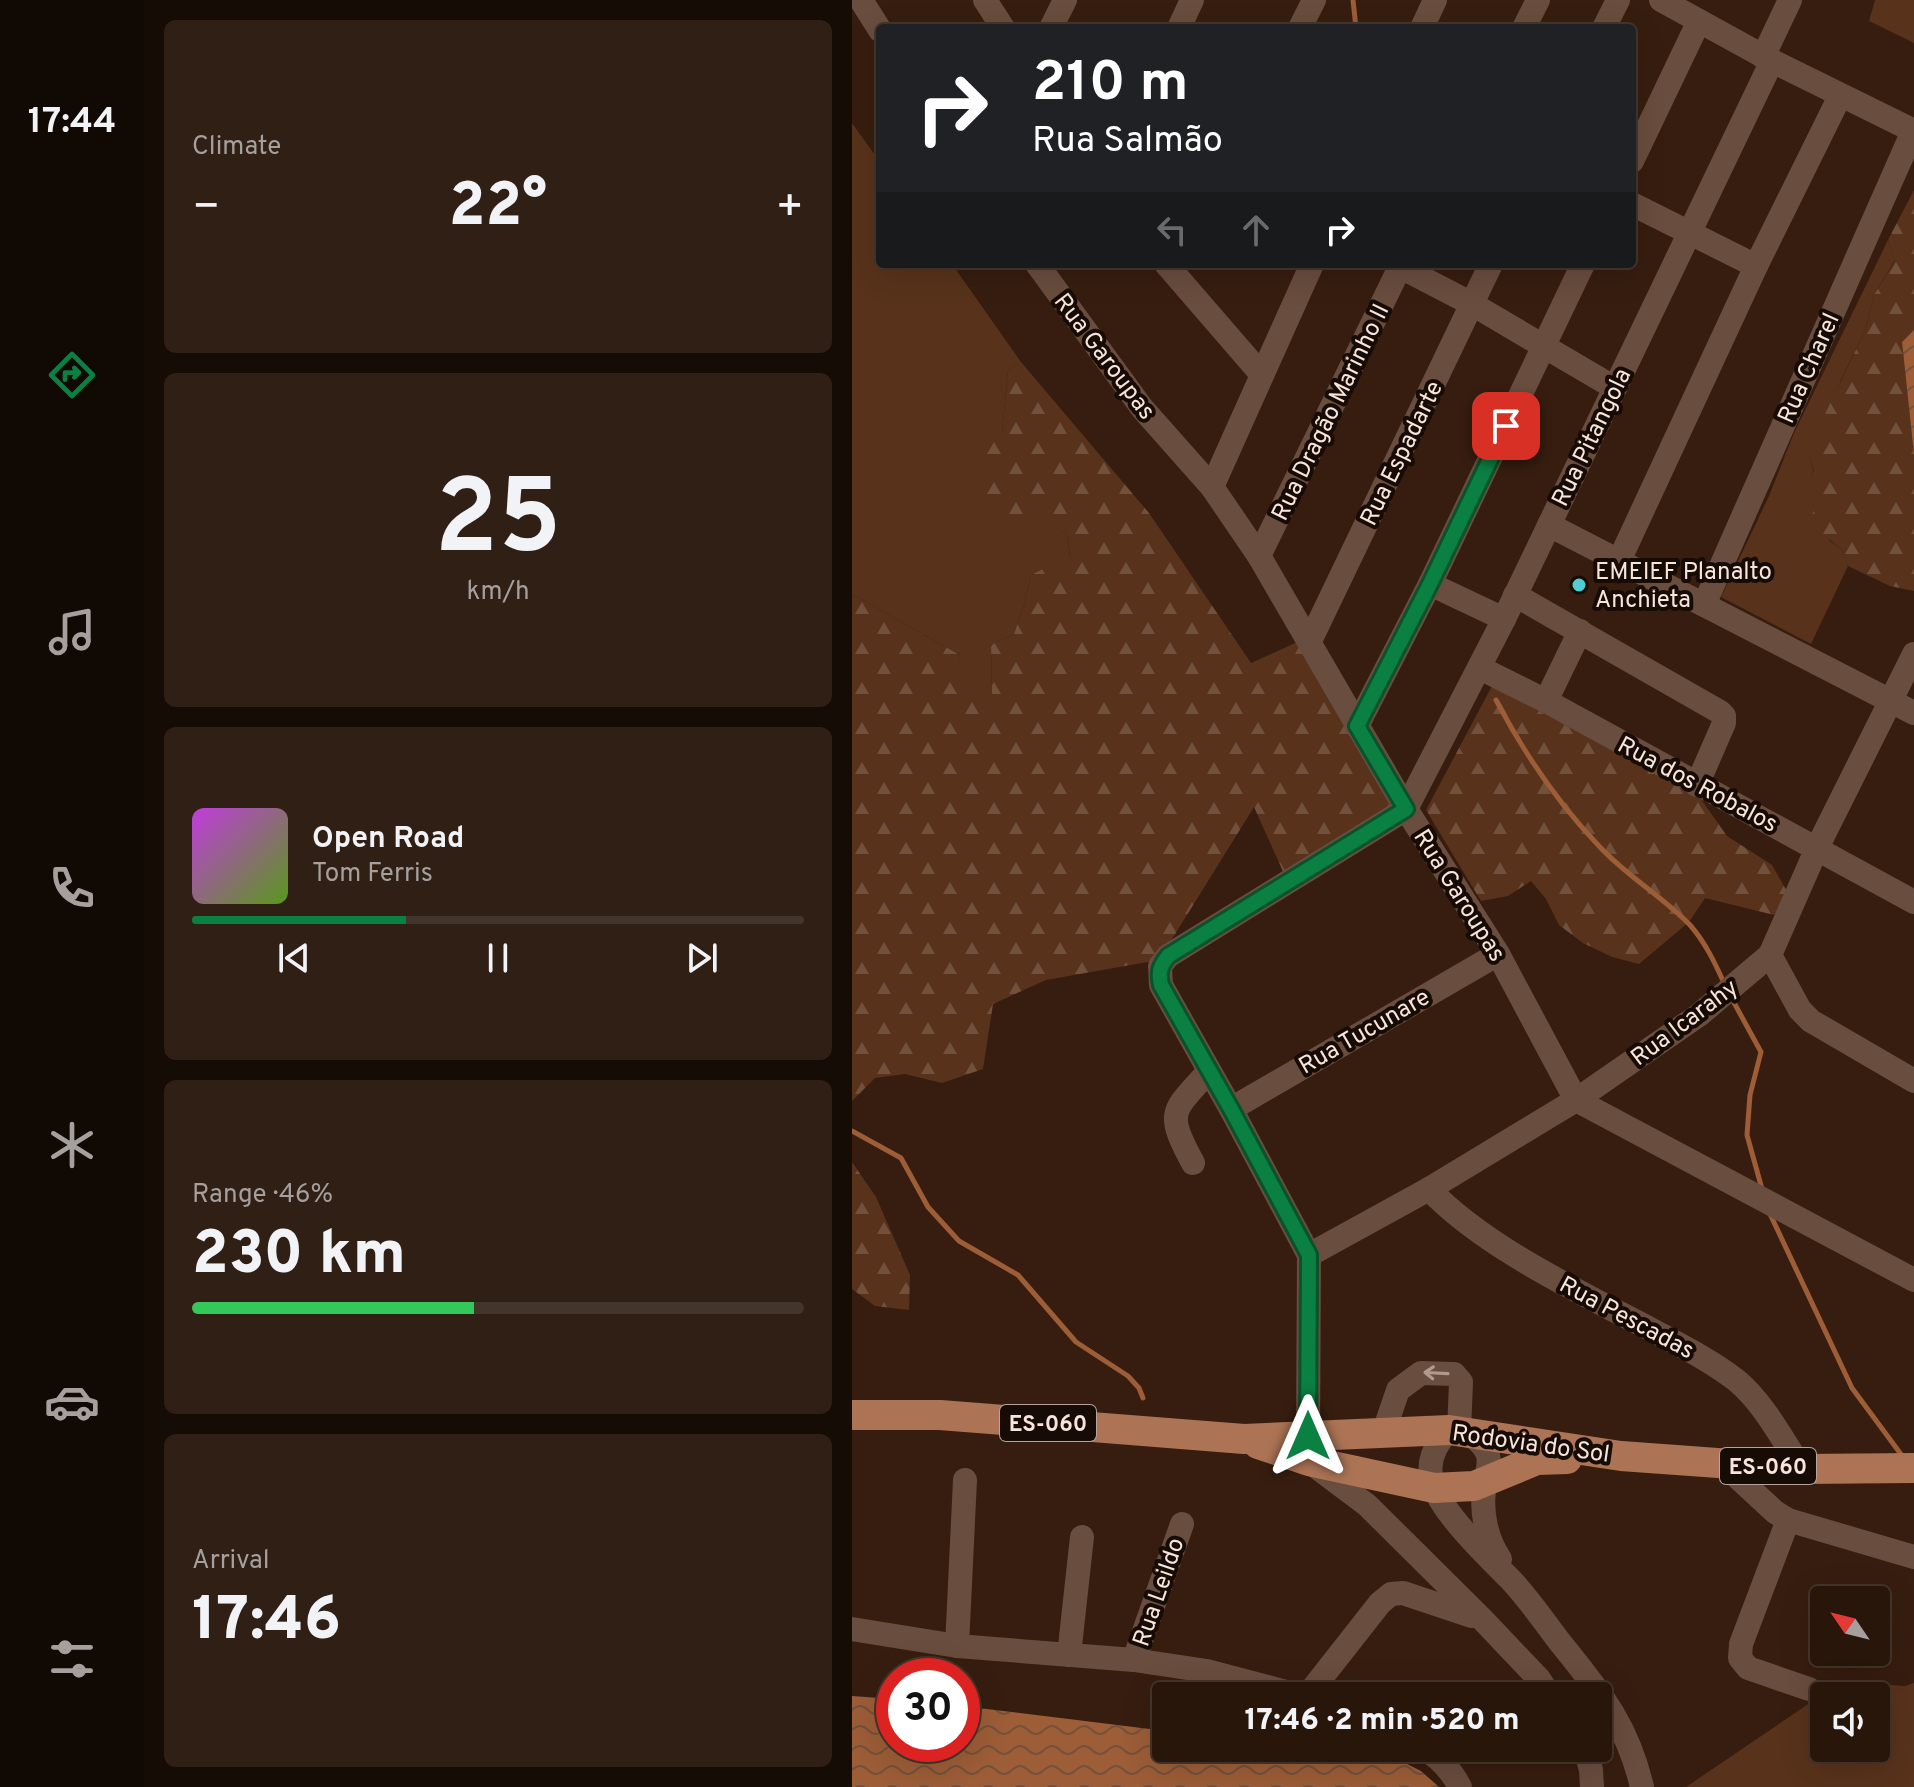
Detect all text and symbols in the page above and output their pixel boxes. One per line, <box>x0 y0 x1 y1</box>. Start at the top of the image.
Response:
text: 210 m <box>1032 50 1189 120</box>
icon: right <box>900 56 1004 160</box>
text: 17:44 <box>28 100 116 146</box>
text: Rua Salmão <box>1032 119 1223 165</box>
text: Climate <box>192 131 281 164</box>
text: 22° <box>449 171 547 247</box>
text: − <box>192 181 220 237</box>
text: + <box>776 181 804 237</box>
icon: left <box>1150 208 1194 252</box>
icon: ahead <box>1234 208 1278 252</box>
icon: right <box>1318 208 1362 252</box>
street label: Rua Garoupas <box>1046 288 1161 426</box>
street label: Rua Dragão Marinho II <box>1266 299 1397 526</box>
street label: Rua Charel <box>1772 309 1847 429</box>
icon: directions <box>44 347 100 403</box>
street label: Rua Pitangola <box>1546 364 1639 512</box>
street label: Rua Espadarte <box>1355 377 1451 531</box>
pin <box>1472 392 1540 460</box>
icon: arrive <box>1484 404 1528 448</box>
text: 25 <box>434 458 562 590</box>
place label: EMEIEF Planalto Anchieta <box>1595 558 1772 616</box>
text: km/h <box>466 576 530 609</box>
marker: EMEIEF Planalto Anchieta <box>1570 576 1588 594</box>
icon: music <box>44 604 100 660</box>
street label: Rua dos Robalos <box>1612 731 1782 841</box>
text: Open Road <box>312 821 464 858</box>
street label: Rua Garoupas <box>1406 824 1511 968</box>
text: Tom Ferris <box>312 858 433 891</box>
icon: phone <box>44 860 100 916</box>
icon: previous <box>272 936 316 980</box>
icon: pause <box>476 936 520 980</box>
icon: next <box>680 936 724 980</box>
street label: Rua Icarahy <box>1626 973 1745 1074</box>
street label: Rua Tucunare <box>1294 983 1436 1082</box>
icon: climate <box>44 1117 100 1173</box>
text: Range · 46% <box>192 1179 333 1212</box>
text: 230 km <box>192 1219 406 1295</box>
street label: Rua Pescadas <box>1553 1271 1699 1367</box>
one-way arrow <box>1423 1366 1450 1381</box>
icon: car <box>44 1374 100 1430</box>
position arrow <box>1266 1394 1350 1478</box>
road number: ES-060 <box>1000 1405 1096 1441</box>
street label: Rodovia do Sol <box>1450 1419 1611 1471</box>
road number: ES-060 <box>1720 1448 1816 1484</box>
street label: Rua Leildo <box>1127 1534 1192 1651</box>
text: Arrival <box>192 1545 270 1578</box>
text: 17:46 <box>192 1585 341 1661</box>
north arrow <box>1810 1586 1890 1666</box>
map controls <box>1810 1586 1890 1762</box>
icon: filters <box>44 1631 100 1687</box>
speed limit sign: 30 <box>876 1658 980 1762</box>
button: sound <box>1810 1682 1890 1762</box>
text: 17:46 · 2 min · 520 m <box>1244 1703 1520 1740</box>

